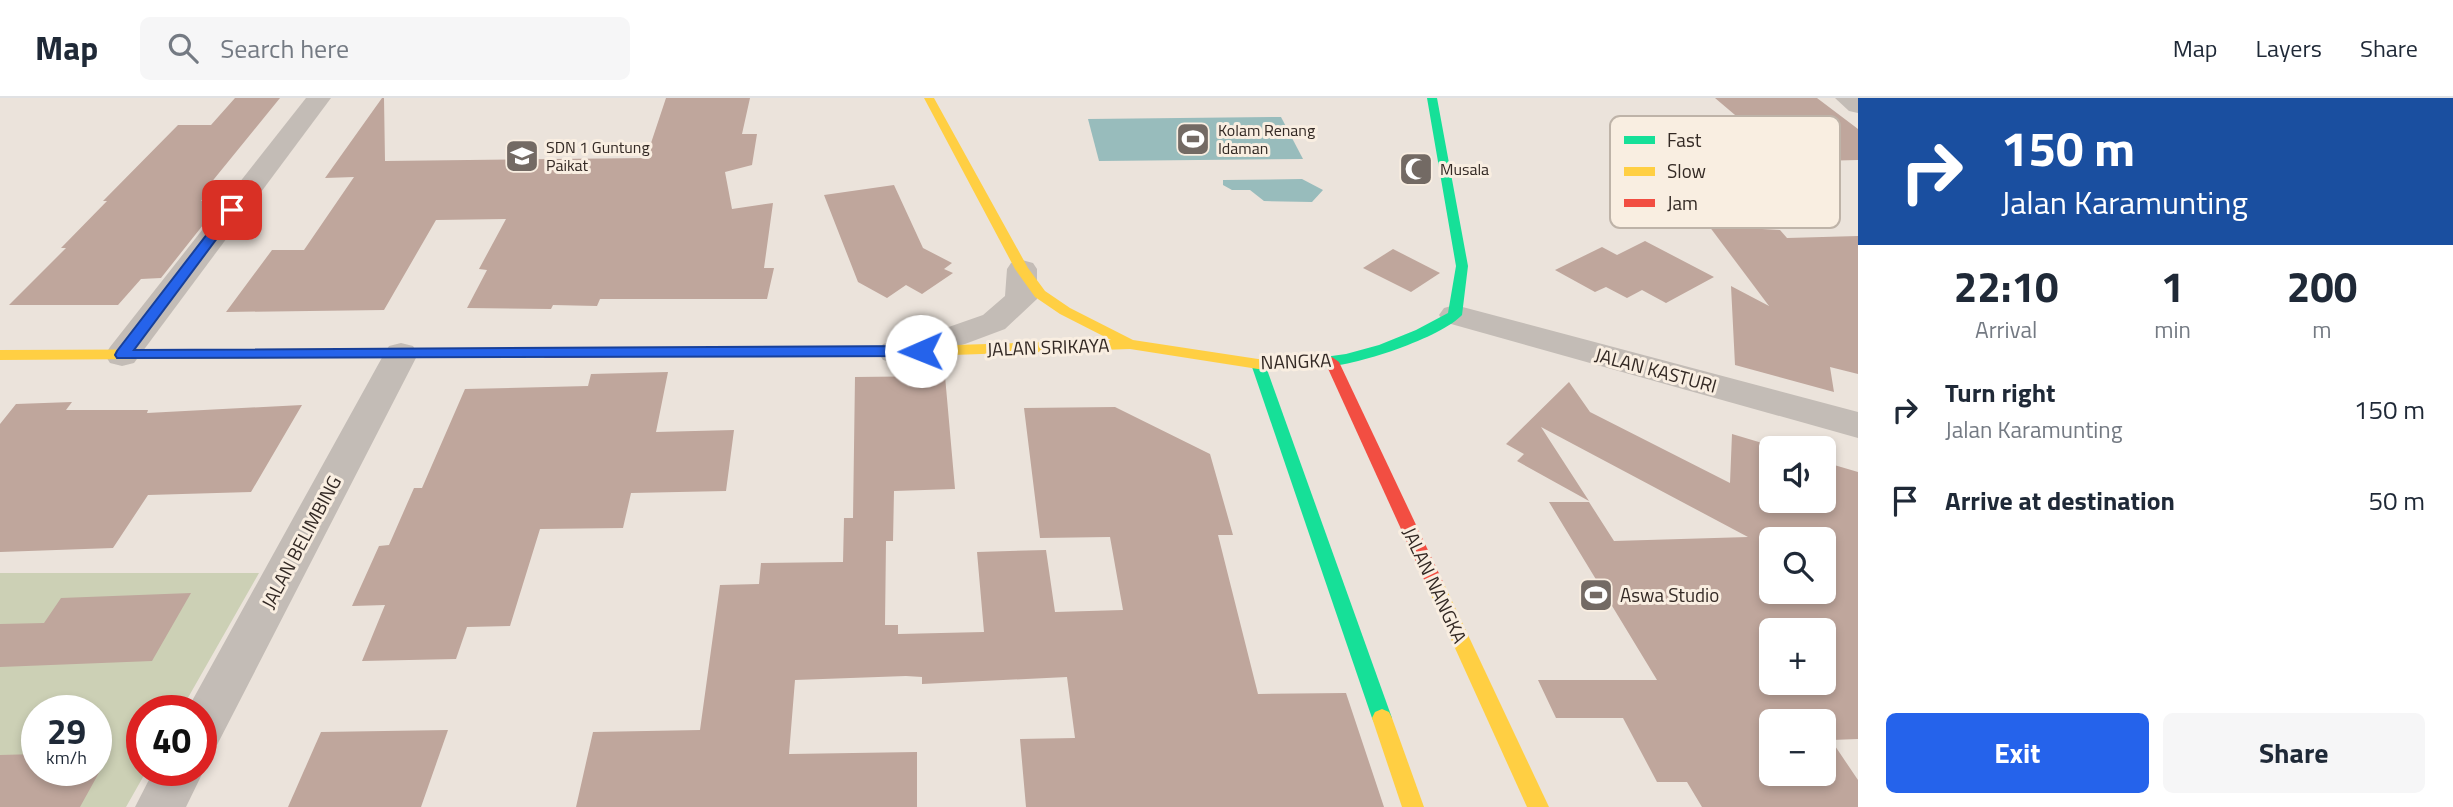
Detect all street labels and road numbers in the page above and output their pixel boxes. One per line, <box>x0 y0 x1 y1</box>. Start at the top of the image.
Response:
street label: JALAN SRIKAYA <box>986 330 1110 363</box>
street label: JALAN KASTURI <box>1592 339 1720 400</box>
street label: NANGKA <box>1260 345 1332 376</box>
street label: JALAN BELIMBING <box>253 470 348 614</box>
street label: JALAN NANGKA <box>1396 522 1475 648</box>

